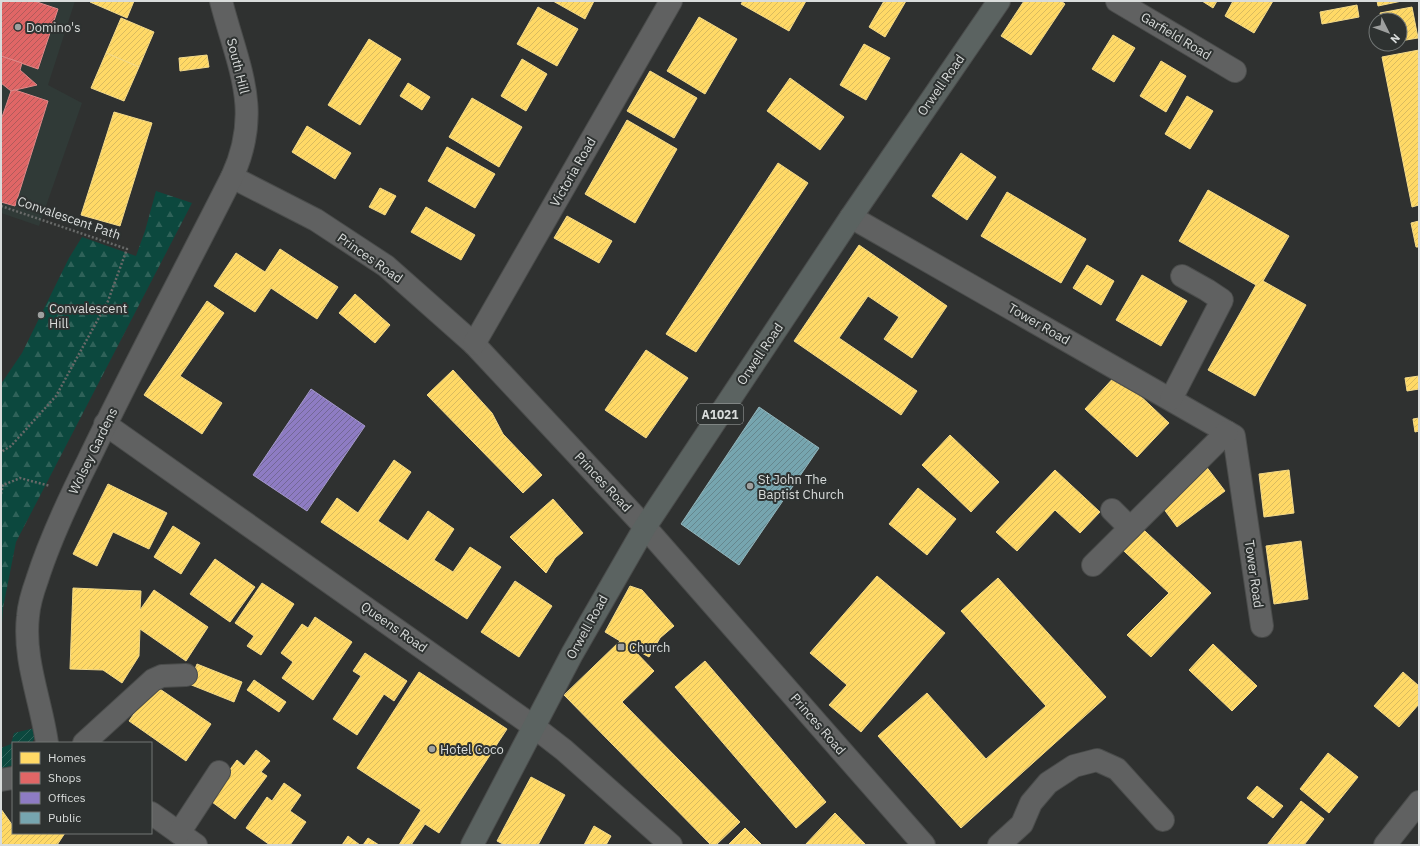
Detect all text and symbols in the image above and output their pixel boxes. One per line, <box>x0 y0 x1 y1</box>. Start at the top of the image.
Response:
street label: Garfield Road <box>1138 8 1214 64</box>
north arrow <box>1368 12 1408 52</box>
place label: Domino's <box>26 19 80 36</box>
marker: Domino's <box>13 22 23 32</box>
text: N <box>1388 31 1403 46</box>
street label: South Hill <box>223 36 253 96</box>
street label: Orwell Road <box>914 51 968 119</box>
street label: Victoria Road <box>546 134 600 210</box>
street label: Convalescent Path <box>15 192 123 244</box>
street label: Princes Road <box>334 229 406 287</box>
street label: Tower Road <box>1005 299 1073 349</box>
place label: Convalescent Hill <box>49 300 127 332</box>
marker: Convalescent Hill <box>36 310 46 320</box>
street label: Orwell Road <box>733 320 787 388</box>
road number: A1021 <box>697 404 743 424</box>
street label: Wolsey Gardens <box>65 405 121 497</box>
street label: Princes Road <box>571 448 635 516</box>
place label: St John The Baptist Church <box>758 471 844 503</box>
marker: St John The Baptist Church <box>745 481 755 491</box>
street label: Tower Road <box>1241 539 1267 609</box>
street label: Orwell Road <box>562 592 612 662</box>
street label: Queens Road <box>357 598 431 656</box>
place label: Church <box>629 639 670 656</box>
marker: Church <box>616 642 626 652</box>
street label: Princes Road <box>787 690 849 758</box>
place label: Hotel Coco <box>440 741 504 758</box>
legend <box>12 742 152 834</box>
marker: Hotel Coco <box>427 744 437 754</box>
text: Homes <box>48 750 86 765</box>
text: Shops <box>48 770 81 785</box>
text: Offices <box>48 790 86 805</box>
text: Public <box>48 810 81 825</box>

